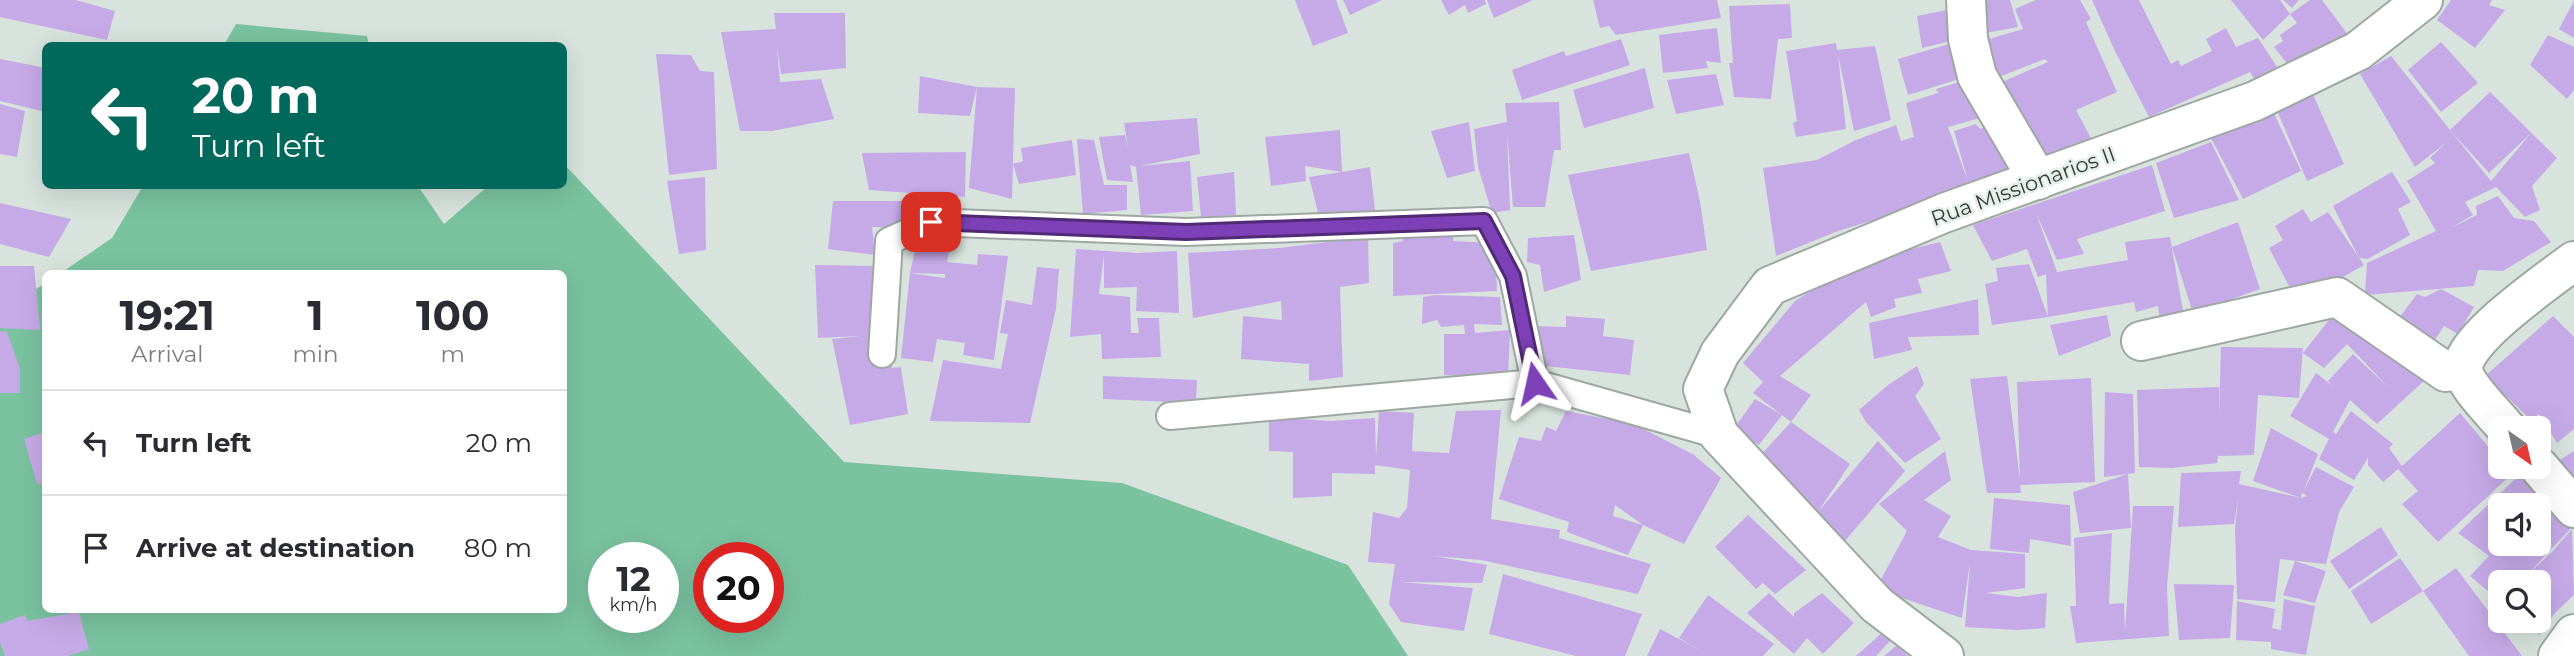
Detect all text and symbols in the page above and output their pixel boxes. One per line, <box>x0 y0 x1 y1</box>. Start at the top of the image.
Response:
text: 20 m <box>192 66 319 125</box>
icon: left <box>77 70 168 161</box>
text: Turn left <box>192 126 326 165</box>
street label: Rua Missionarios II <box>1927 141 2119 231</box>
pin <box>901 192 961 252</box>
icon: arrive <box>912 203 950 241</box>
text: 19:21 <box>119 289 215 341</box>
text: 1 <box>307 289 324 341</box>
text: 100 <box>416 289 490 341</box>
text: Arrival <box>131 340 203 368</box>
text: min <box>292 340 339 368</box>
text: m <box>441 340 465 368</box>
position arrow <box>1498 346 1572 420</box>
north arrow <box>2488 416 2552 480</box>
map controls <box>2488 416 2551 633</box>
icon: left <box>77 424 115 462</box>
text: Turn left <box>136 427 252 459</box>
text: 20 m <box>466 427 532 459</box>
button: sound <box>2488 493 2551 556</box>
icon: arrive <box>77 529 115 567</box>
text: Arrive at destination <box>136 532 415 564</box>
text: 80 m <box>464 532 532 564</box>
speed limit sign: 20 <box>693 542 784 633</box>
text: 12 <box>616 557 651 600</box>
button: search <box>2488 570 2551 633</box>
text: km/h <box>609 594 658 616</box>

